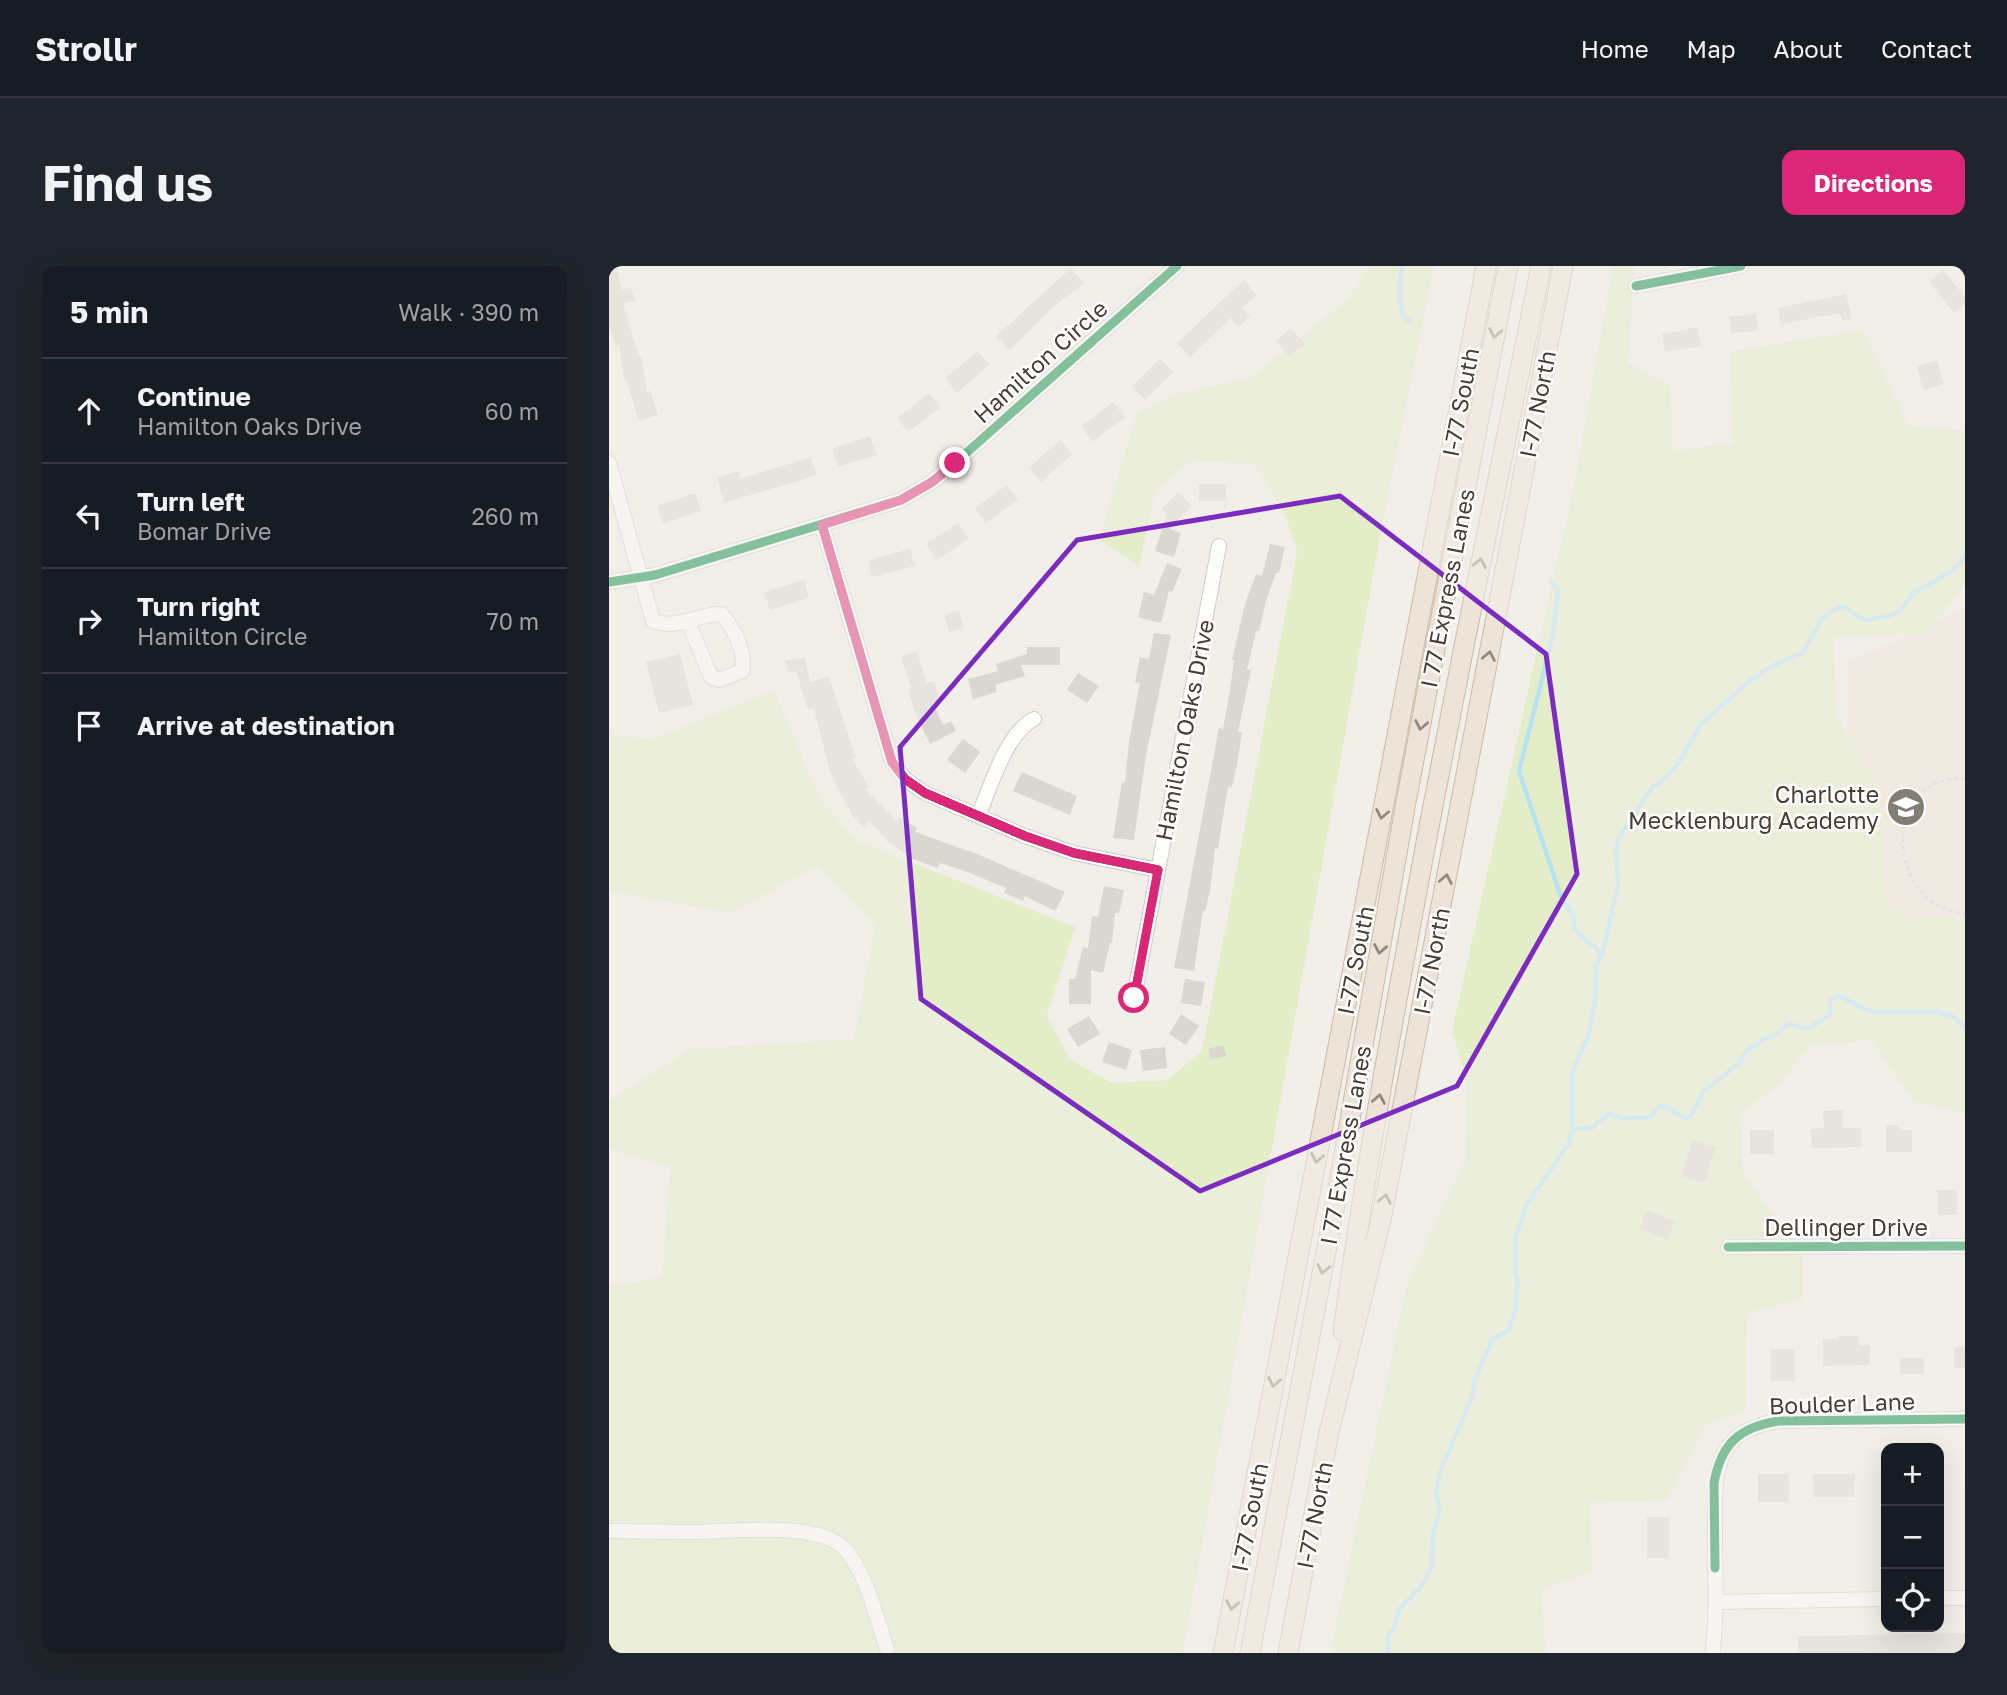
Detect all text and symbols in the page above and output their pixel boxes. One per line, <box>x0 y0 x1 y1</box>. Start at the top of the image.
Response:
text: Strollr <box>35 29 137 68</box>
text: Home <box>1581 34 1649 63</box>
text: Map <box>1687 34 1736 63</box>
text: About <box>1774 34 1843 63</box>
text: Contact <box>1881 34 1972 63</box>
button: Directions <box>1782 150 1965 215</box>
text: Find us <box>42 153 213 212</box>
text: 5 min <box>70 294 148 330</box>
street label: Hamilton Circle <box>967 294 1113 428</box>
text: Walk · 390 m <box>398 298 539 326</box>
one-way arrow <box>1489 327 1504 339</box>
street label: I-77 South <box>1436 345 1484 459</box>
street label: I-77 North <box>1513 348 1561 460</box>
text: Continue <box>137 381 251 412</box>
icon: ahead <box>70 392 108 430</box>
text: 60 m <box>485 397 539 425</box>
text: Hamilton Oaks Drive <box>137 412 362 440</box>
route end <box>939 447 970 478</box>
text: Turn left <box>137 486 245 517</box>
street label: I 77 Express Lanes <box>1414 486 1480 690</box>
icon: left <box>70 497 108 535</box>
text: 260 m <box>471 502 539 530</box>
text: Bomar Drive <box>137 517 271 545</box>
one-way arrow <box>1472 557 1487 569</box>
text: Turn right <box>137 591 260 622</box>
icon: right <box>70 602 108 640</box>
text: 70 m <box>486 607 539 635</box>
street label: Hamilton Oaks Drive <box>1149 617 1219 843</box>
text: Hamilton Circle <box>137 622 307 650</box>
one-way arrow <box>1480 650 1495 662</box>
icon: arrive <box>70 707 108 745</box>
text: Arrive at destination <box>137 710 395 741</box>
one-way arrow <box>1414 719 1429 731</box>
place label: Charlotte Mecklenburg Academy <box>1628 780 1879 834</box>
school or university icon: Charlotte Mecklenburg Academy <box>1885 786 1927 828</box>
one-way arrow <box>1376 808 1391 820</box>
one-way arrow <box>1438 873 1453 885</box>
street label: I-77 South <box>1331 903 1379 1017</box>
street label: I-77 North <box>1407 905 1455 1017</box>
one-way arrow <box>1373 943 1388 955</box>
route start <box>1118 982 1149 1013</box>
street label: I 77 Express Lanes <box>1314 1043 1376 1247</box>
one-way arrow <box>1371 1093 1386 1105</box>
one-way arrow <box>1310 1152 1325 1164</box>
one-way arrow <box>1377 1193 1392 1205</box>
street label: Dellinger Drive <box>1764 1213 1928 1241</box>
one-way arrow <box>1316 1263 1331 1275</box>
one-way arrow <box>1268 1375 1283 1387</box>
street label: Boulder Lane <box>1768 1386 1916 1420</box>
map controls <box>1881 1443 1944 1632</box>
button: + <box>1881 1443 1944 1506</box>
street label: I-77 North <box>1290 1459 1338 1571</box>
street label: I-77 South <box>1225 1460 1273 1574</box>
button: − <box>1881 1506 1944 1569</box>
button: locate <box>1881 1569 1944 1632</box>
one-way arrow <box>1225 1599 1240 1611</box>

